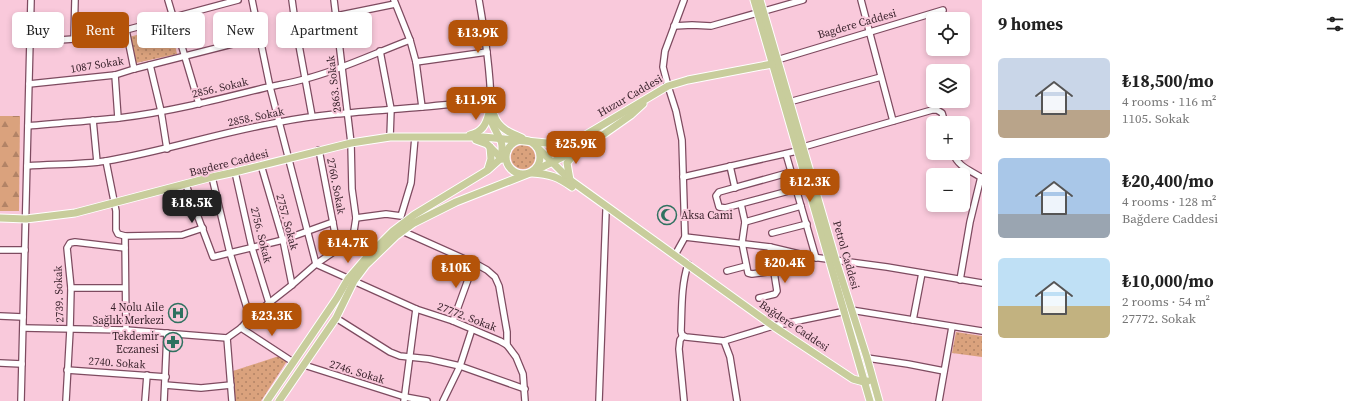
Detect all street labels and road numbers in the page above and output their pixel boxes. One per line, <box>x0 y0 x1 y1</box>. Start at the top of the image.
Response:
street label: Bagdere Caddesi <box>816 6 898 42</box>
street label: 1087 Sokak <box>69 53 126 77</box>
street label: 2863. Sokak <box>323 54 345 113</box>
street label: Huzur Caddesi <box>595 71 665 121</box>
street label: 2856. Sokak <box>191 74 250 102</box>
street label: 2858. Sokak <box>227 104 286 130</box>
street label: Bagdere Caddesi <box>188 146 270 180</box>
street label: 2760. Sokak <box>323 157 349 216</box>
street label: 2757. Sokak <box>272 192 302 252</box>
street label: 2756. Sokak <box>247 206 275 265</box>
street label: Petrol Caddesi <box>829 219 863 291</box>
street label: 2739. Sokak <box>50 264 67 323</box>
street label: Bağdere Caddesi <box>756 297 832 355</box>
street label: 27772. Sokak <box>435 299 500 336</box>
street label: 2740. Sokak <box>88 354 147 373</box>
street label: 2746. Sokak <box>328 356 387 388</box>

